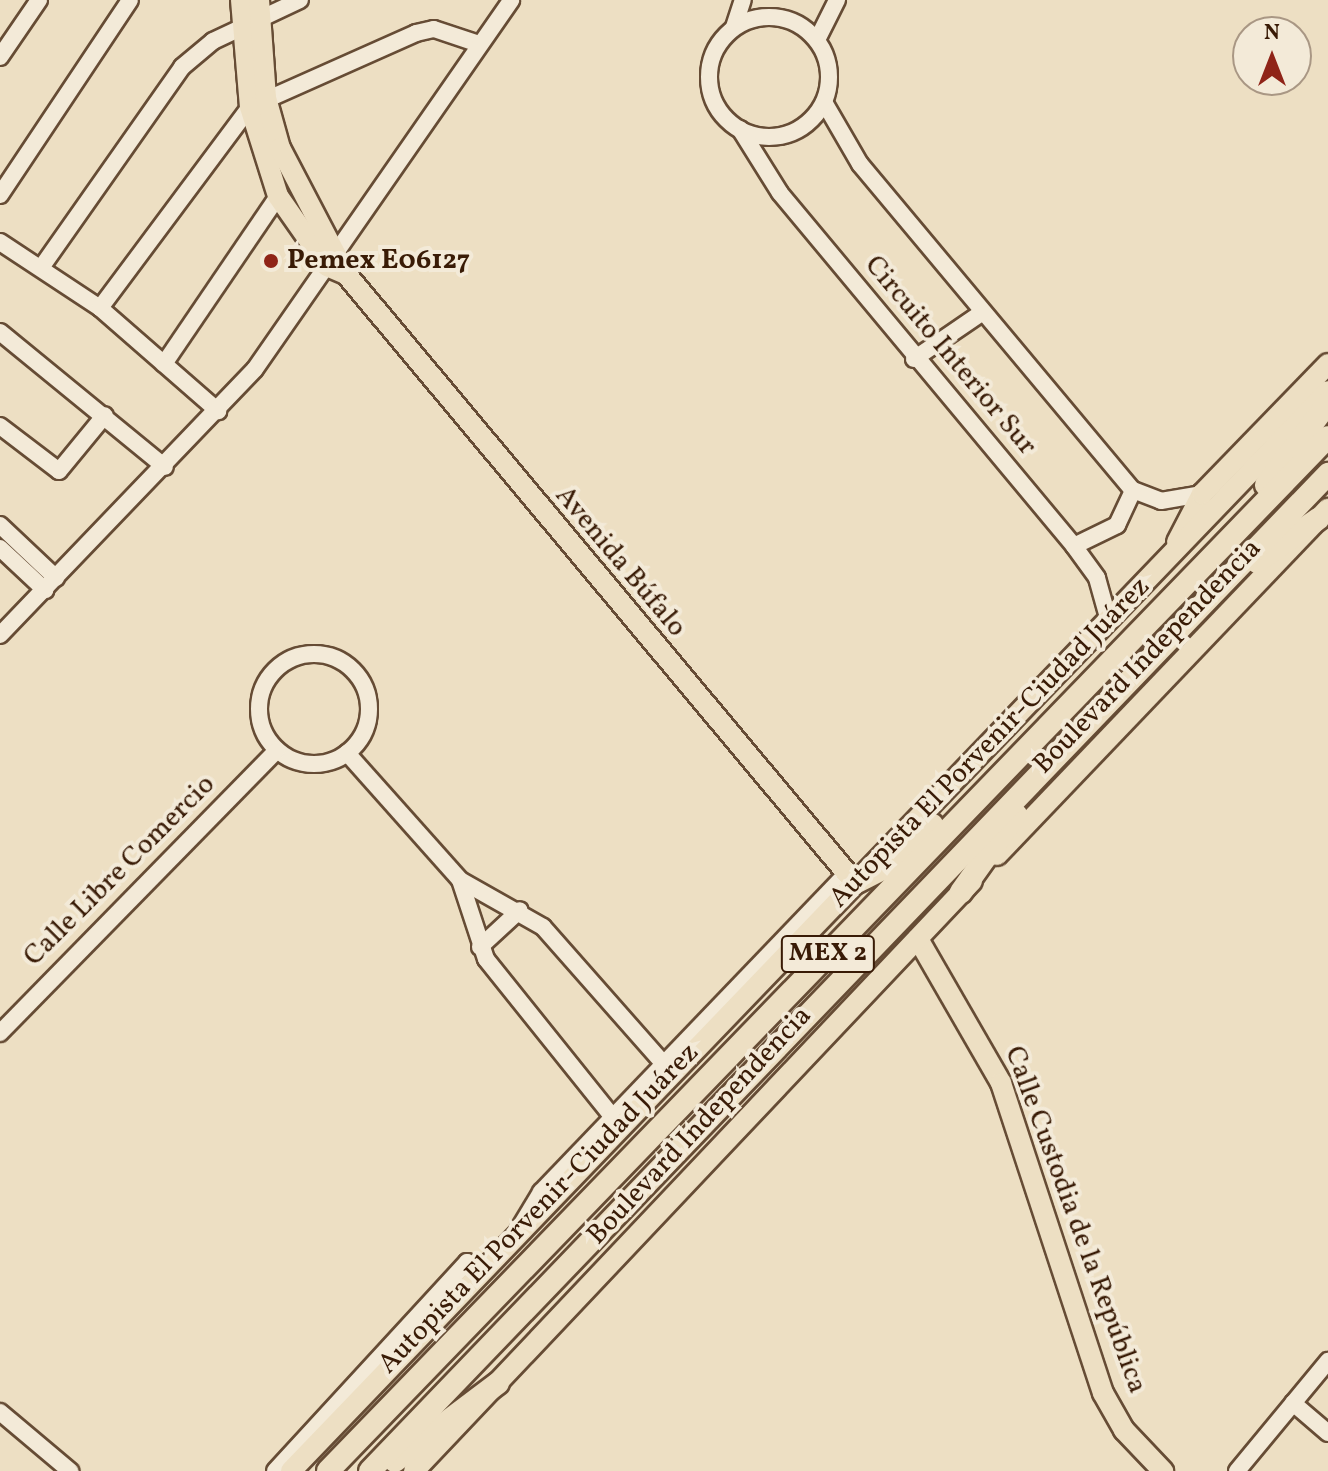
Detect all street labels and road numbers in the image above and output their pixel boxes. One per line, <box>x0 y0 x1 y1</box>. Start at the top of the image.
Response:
street label: Circuito Interior Sur <box>857 249 1043 463</box>
street label: Avenida Búfalo <box>547 480 693 644</box>
street label: Boulevard Independencia <box>1027 532 1269 782</box>
street label: Autopista El Porvenir-Ciudad Juárez <box>823 571 1157 915</box>
street label: Calle Libre Comercio <box>17 768 223 974</box>
road number: MEX 2 <box>780 932 876 976</box>
street label: Boulevard Independencia <box>581 1000 819 1252</box>
street label: Autopista El Porvenir-Ciudad Juárez <box>372 1037 706 1381</box>
street label: Calle Custodia de la República <box>997 1042 1153 1398</box>

